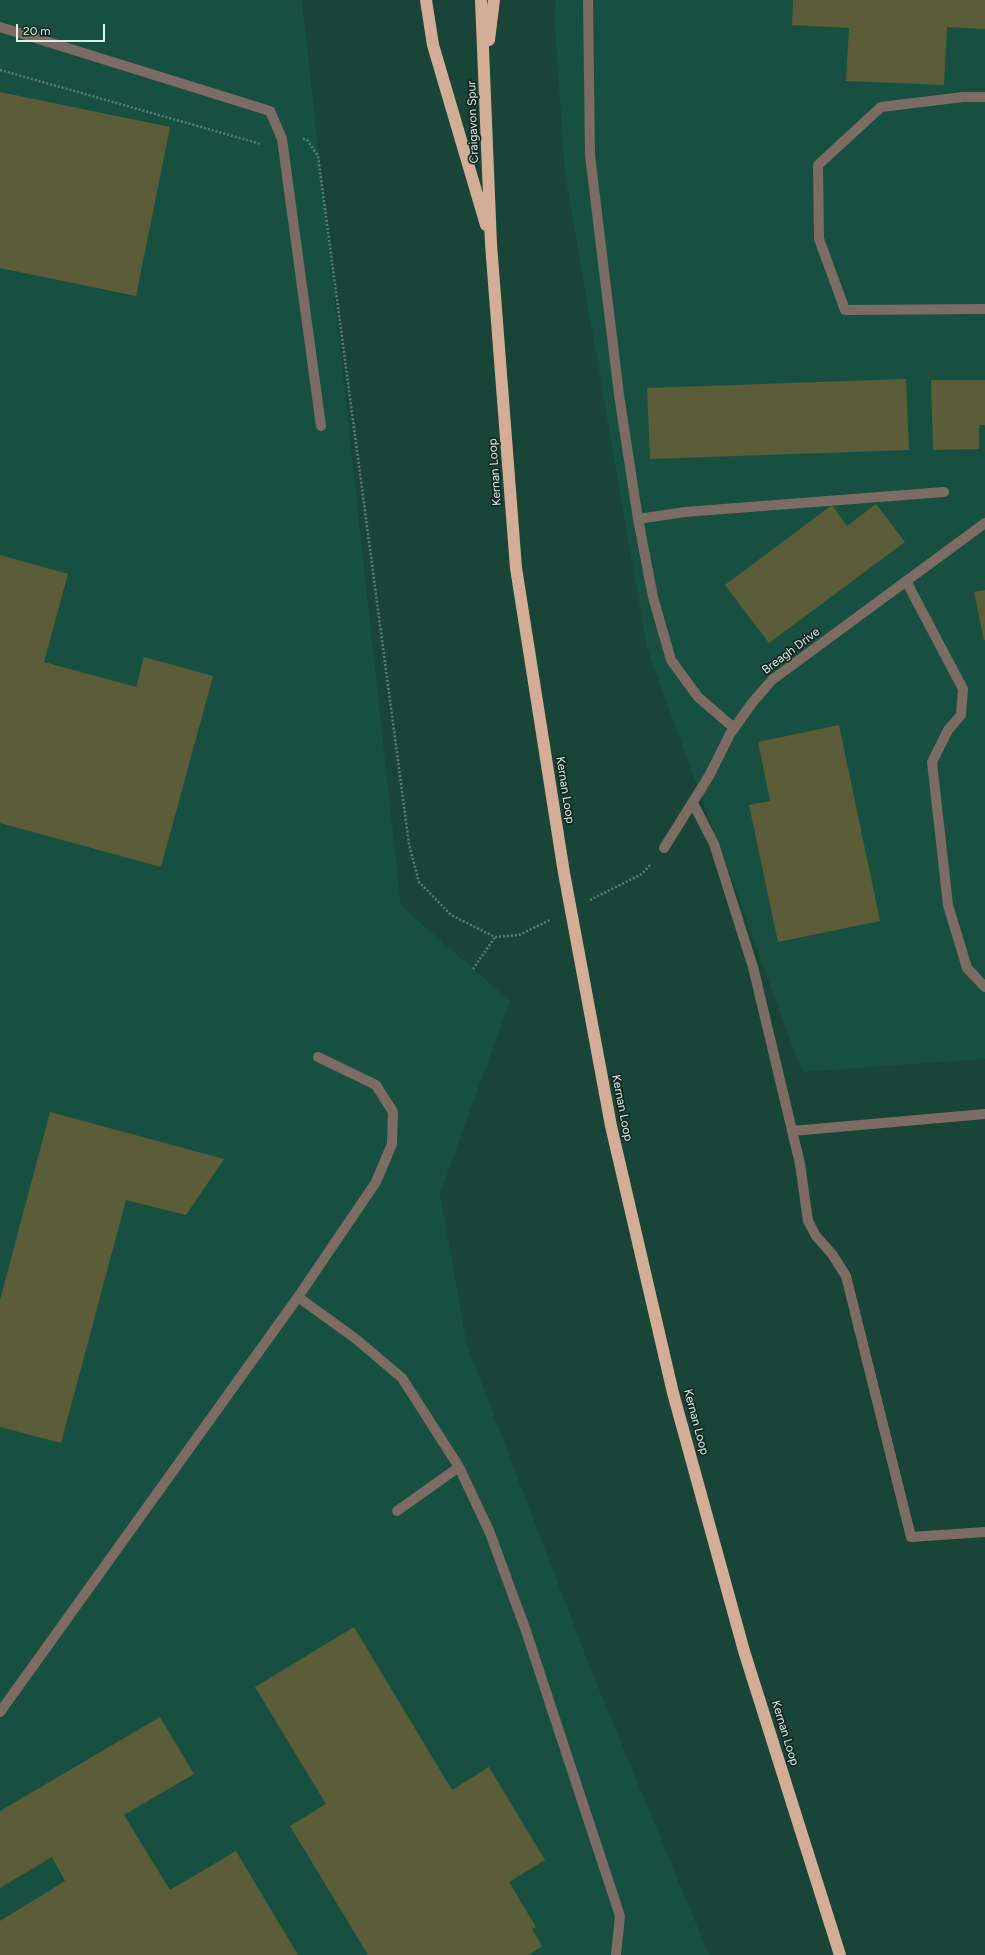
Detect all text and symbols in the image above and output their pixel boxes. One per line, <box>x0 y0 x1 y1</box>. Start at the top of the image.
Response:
scale bar <box>18 16 107 42</box>
text: 20 m <box>23 24 51 38</box>
street label: Craigavon Spur <box>464 80 482 164</box>
street label: Kernan Loop <box>485 438 505 506</box>
street label: Breagh Drive <box>759 625 823 677</box>
street label: Kernan Loop <box>553 756 577 824</box>
street label: Kernan Loop <box>608 1073 636 1143</box>
street label: Kernan Loop <box>680 1388 712 1456</box>
street label: Kernan Loop <box>768 1699 802 1767</box>

